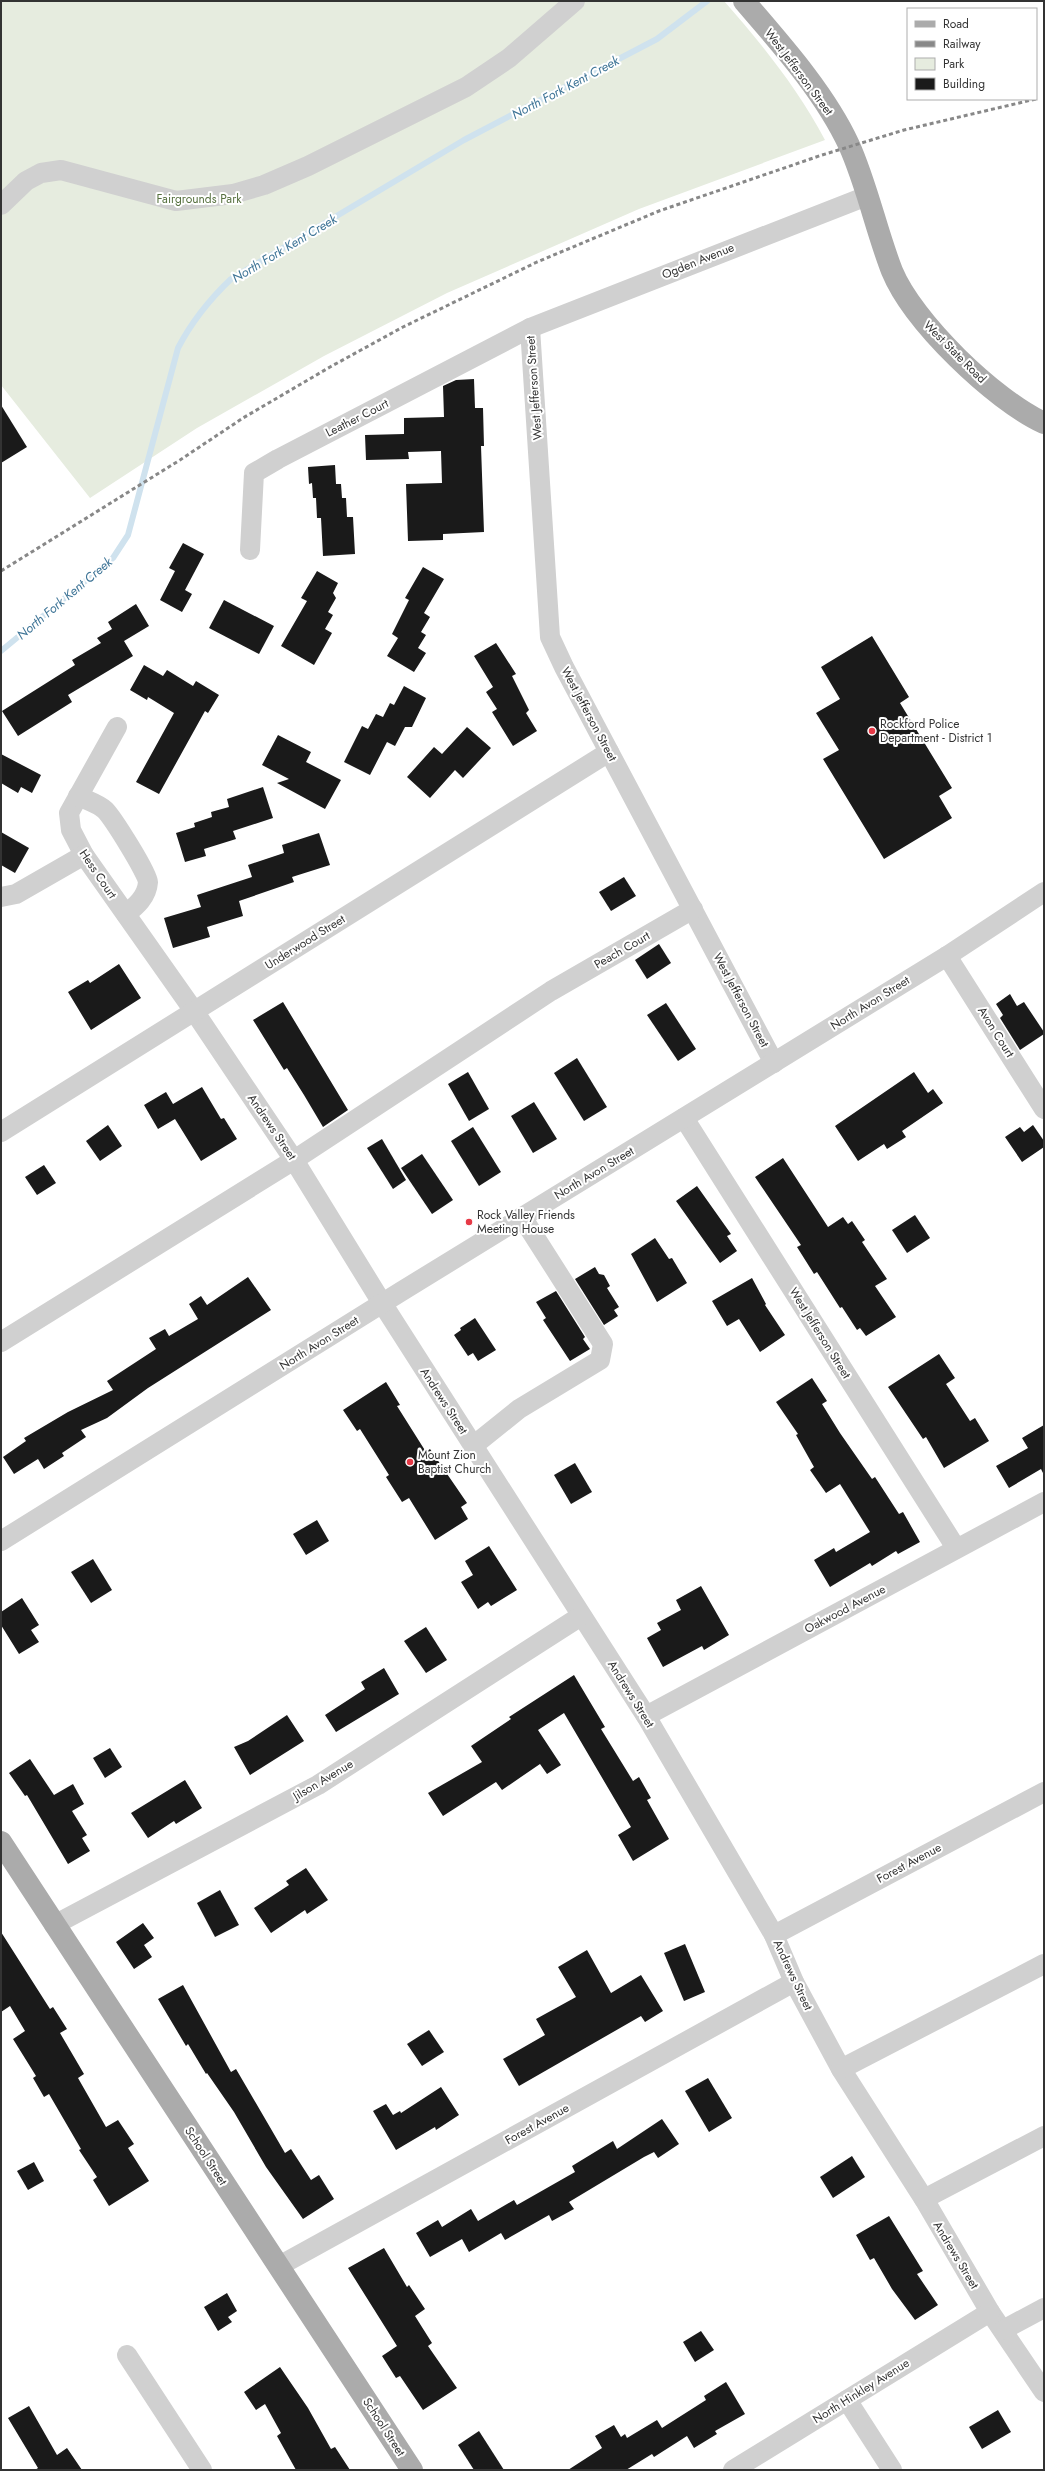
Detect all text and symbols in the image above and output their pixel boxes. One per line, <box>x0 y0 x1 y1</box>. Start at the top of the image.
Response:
legend <box>907 8 1037 100</box>
text: Road <box>943 15 969 33</box>
street label: West Jefferson Street <box>760 25 838 119</box>
text: Railway <box>943 35 981 53</box>
water label: North Fork Kent Creek <box>508 51 623 124</box>
text: Park <box>943 55 965 73</box>
text: Building <box>943 75 985 93</box>
park label: Fairgrounds Park <box>156 190 242 208</box>
water label: North Fork Kent Creek <box>228 209 341 287</box>
street label: Ogden Avenue <box>659 238 737 284</box>
street label: West State Road <box>920 317 990 387</box>
street label: West Jefferson Street <box>521 335 547 441</box>
street label: Leather Court <box>322 394 392 442</box>
water label: North Fork Kent Creek <box>13 552 116 644</box>
street label: West Jefferson Street <box>557 664 622 764</box>
place label: Rockford Police Department - District 1 <box>880 715 992 747</box>
marker: Rockford Police Department - District 1 <box>867 726 877 736</box>
street label: Hess Court <box>75 846 121 902</box>
street label: Underwood Street <box>261 910 349 974</box>
street label: Peach Court <box>591 927 653 973</box>
street label: West Jefferson Street <box>709 950 774 1050</box>
street label: North Avon Street <box>827 971 913 1035</box>
street label: Avon Court <box>973 1003 1019 1061</box>
street label: Andrews Street <box>243 1090 301 1164</box>
street label: North Avon Street <box>551 1142 637 1204</box>
place label: Rock Valley Friends Meeting House <box>477 1206 575 1238</box>
marker: Rock Valley Friends Meeting House <box>464 1217 474 1227</box>
street label: West Jefferson Street <box>785 1284 855 1382</box>
street label: North Avon Street <box>276 1311 362 1375</box>
street label: Andrews Street <box>416 1364 472 1438</box>
place label: Mount Zion Baptist Church <box>418 1446 491 1478</box>
marker: Mount Zion Baptist Church <box>405 1457 415 1467</box>
street label: Oakwood Avenue <box>801 1580 889 1638</box>
street label: Andrews Street <box>603 1657 659 1731</box>
street label: Jilson Avenue <box>288 1755 357 1806</box>
street label: Forest Avenue <box>873 1838 945 1888</box>
street label: Andrews Street <box>769 1937 817 2013</box>
street label: Forest Avenue <box>502 2099 572 2149</box>
street label: School Street <box>180 2123 232 2189</box>
street label: Andrews Street <box>929 2218 983 2292</box>
street label: North Hinkley Avenue <box>809 2354 913 2428</box>
street label: School Street <box>358 2394 410 2460</box>

